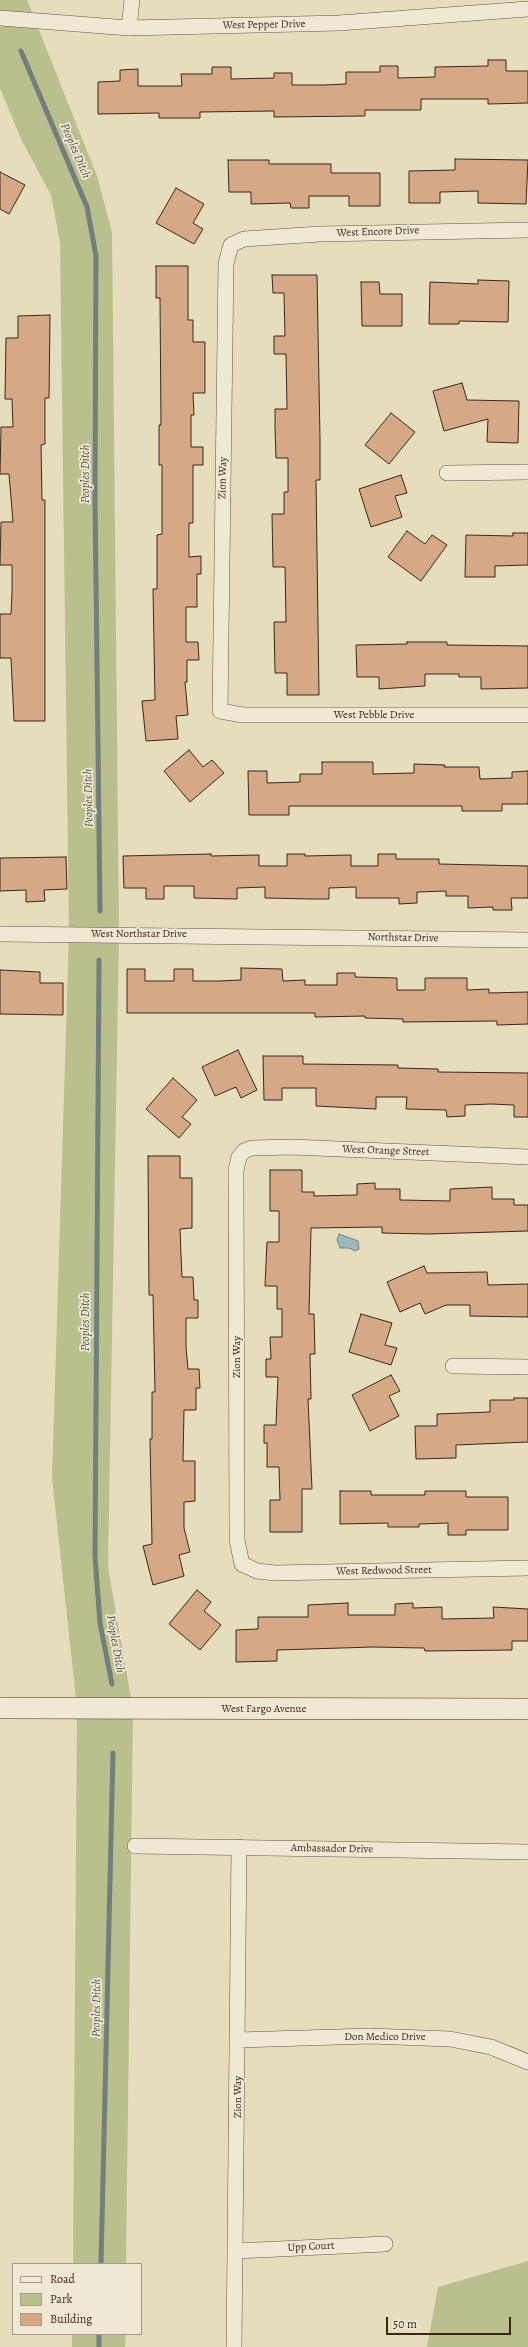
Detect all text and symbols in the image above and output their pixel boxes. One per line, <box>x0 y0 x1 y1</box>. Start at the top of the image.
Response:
street label: West Pepper Drive <box>223 18 305 32</box>
water label: Peoples Ditch <box>57 121 93 181</box>
street label: West Encore Drive <box>336 224 420 240</box>
water label: Peoples Ditch <box>79 445 93 503</box>
street label: Zion Way <box>216 457 230 499</box>
street label: West Pebble Drive <box>334 708 414 722</box>
water label: Peoples Ditch <box>81 769 97 827</box>
street label: West Northstar Drive <box>91 927 187 941</box>
street label: Northstar Drive <box>367 931 439 945</box>
street label: West Orange Street <box>342 1143 430 1159</box>
water label: Peoples Ditch <box>79 1293 93 1351</box>
street label: Zion Way <box>230 1336 244 1378</box>
street label: West Redwood Street <box>336 1564 432 1578</box>
water label: Peoples Ditch <box>103 1614 127 1674</box>
street label: West Fargo Avenue <box>221 1702 307 1716</box>
street label: Ambassador Drive <box>291 1842 373 1856</box>
water label: Peoples Ditch <box>89 1979 105 2037</box>
street label: Don Medico Drive <box>344 2030 426 2044</box>
street label: Zion Way <box>231 2076 245 2118</box>
street label: Upp Court <box>287 2239 335 2255</box>
legend <box>12 2263 142 2335</box>
text: Road <box>50 2271 75 2287</box>
text: Park <box>50 2291 73 2307</box>
scale bar <box>388 2309 513 2335</box>
text: Building <box>50 2311 92 2327</box>
text: 50 m <box>393 2316 417 2332</box>

